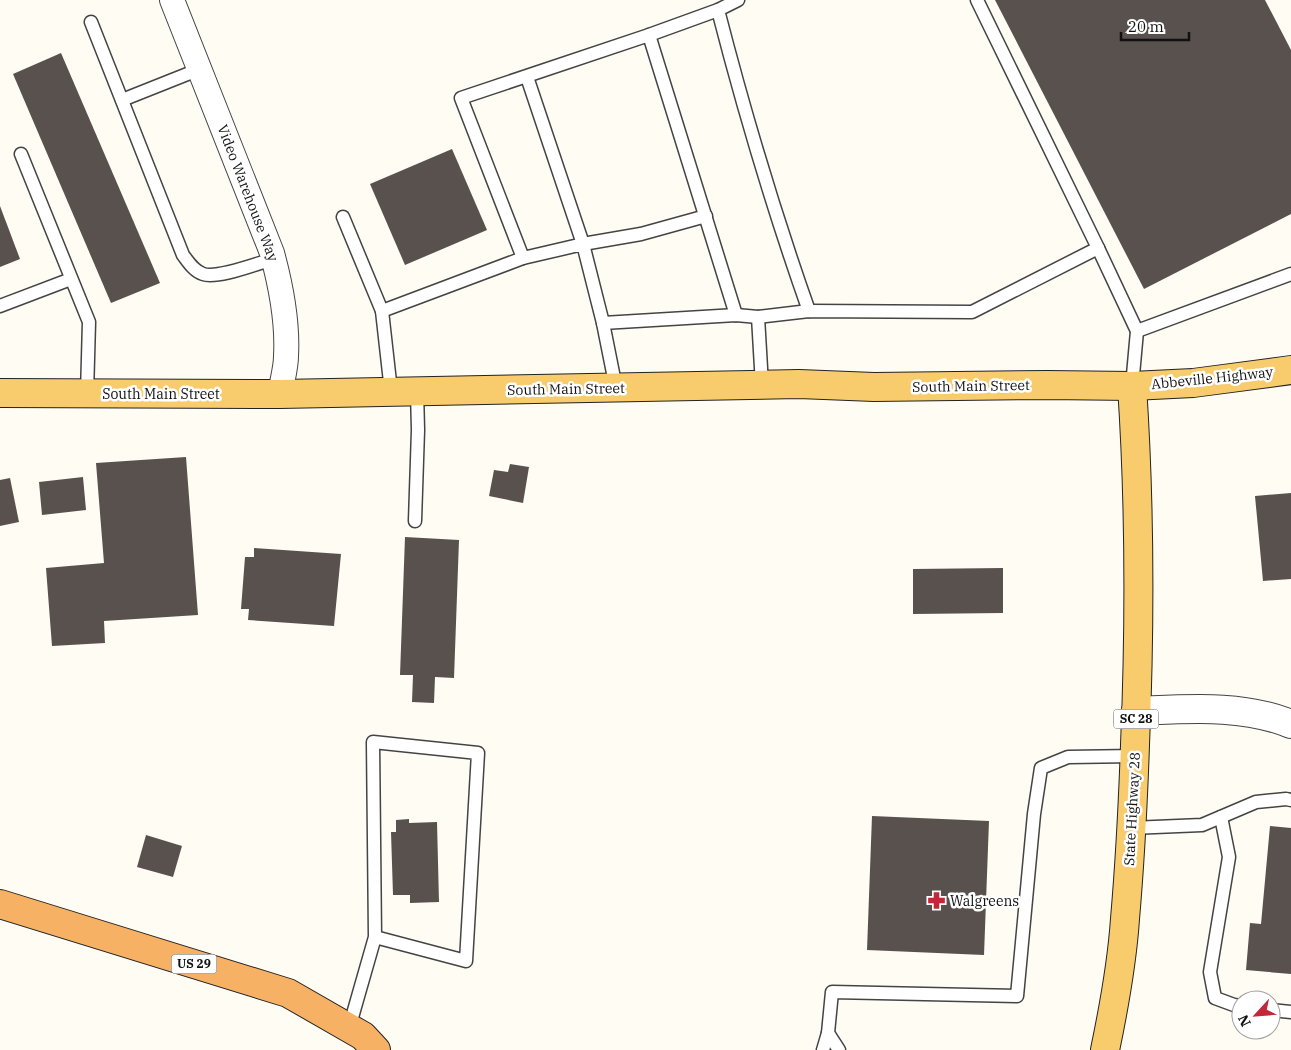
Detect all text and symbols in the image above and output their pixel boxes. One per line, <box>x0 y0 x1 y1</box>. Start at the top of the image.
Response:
scale bar <box>1121 10 1188 42</box>
text: 20 m <box>1128 17 1164 36</box>
street label: Video Warehouse Way <box>214 122 283 264</box>
street label: Abbeville Highway <box>1150 363 1274 393</box>
street label: South Main Street <box>912 376 1030 396</box>
street label: South Main Street <box>507 379 625 399</box>
street label: South Main Street <box>102 385 220 403</box>
road number: SC 28 <box>1114 710 1158 729</box>
street label: State Highway 28 <box>1120 752 1144 866</box>
pharmacy icon: Walgreens <box>926 891 946 911</box>
place label: Walgreens <box>950 892 1019 910</box>
road number: US 29 <box>172 954 216 974</box>
north arrow <box>1231 990 1281 1040</box>
text: N <box>1234 1012 1255 1030</box>

